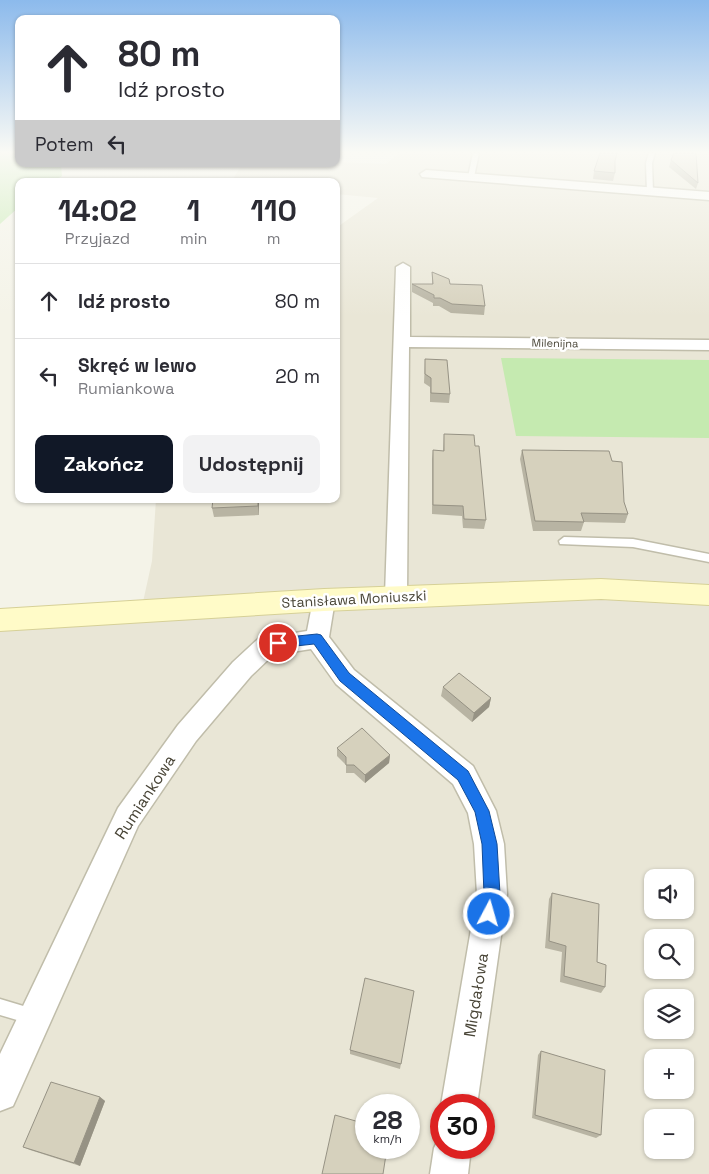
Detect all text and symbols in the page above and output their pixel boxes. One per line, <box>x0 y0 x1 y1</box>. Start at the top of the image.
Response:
text: 80 m <box>118 32 200 76</box>
icon: ahead <box>35 35 100 100</box>
text: Idź prosto <box>118 75 225 103</box>
icon: left <box>103 130 131 158</box>
text: Potem <box>35 132 93 157</box>
text: 14:02 <box>58 191 137 230</box>
text: 1 <box>187 191 200 230</box>
text: 110 <box>250 191 297 230</box>
text: Przyjazd <box>65 228 130 249</box>
text: min <box>180 228 207 249</box>
text: m <box>267 228 281 249</box>
icon: ahead <box>35 287 63 315</box>
text: Idź prosto <box>78 289 170 314</box>
text: 80 m <box>275 289 320 314</box>
street label: Milenijna <box>532 336 579 350</box>
text: Skręć w lewo <box>78 353 197 378</box>
icon: left <box>35 362 63 390</box>
text: 20 m <box>275 364 320 389</box>
text: Rumiankowa <box>78 378 174 399</box>
button: Zakończ <box>35 435 173 493</box>
button: Udostępnij <box>183 435 320 493</box>
street label: Stanisława Moniuszki <box>281 586 427 612</box>
pin <box>257 622 299 664</box>
icon: arrive <box>264 629 292 657</box>
street label: Rumiankowa <box>110 751 180 843</box>
map controls <box>644 869 694 1159</box>
button: sound <box>644 869 694 919</box>
position arrow <box>462 887 514 939</box>
button: search <box>644 929 694 979</box>
street label: Migdałowa <box>459 951 493 1039</box>
button: layers <box>644 989 694 1039</box>
button: + <box>644 1049 694 1099</box>
speed limit sign: 30 <box>430 1094 495 1159</box>
text: 28 <box>373 1104 402 1136</box>
button: − <box>644 1109 694 1159</box>
text: km/h <box>373 1131 402 1147</box>

